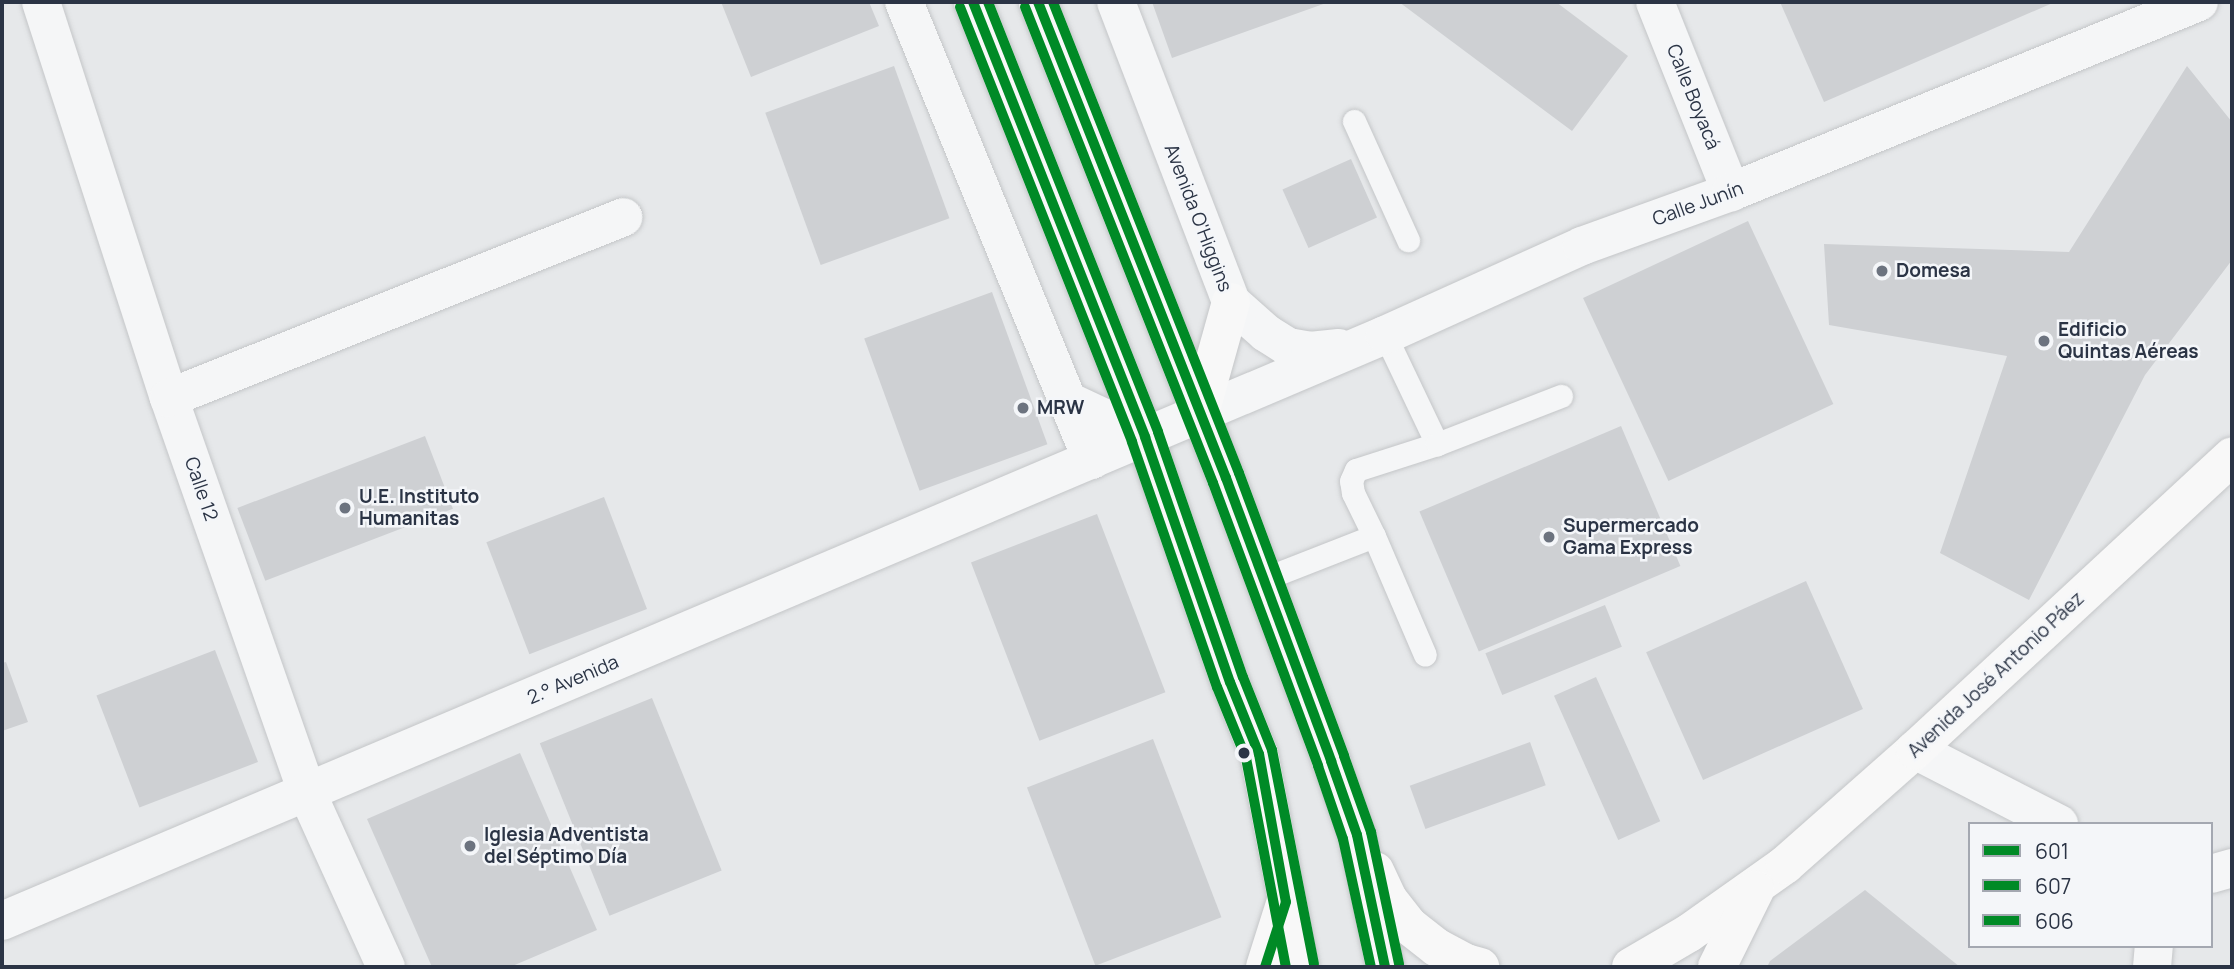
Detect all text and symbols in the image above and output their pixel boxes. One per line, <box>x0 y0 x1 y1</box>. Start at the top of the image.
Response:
street label: Calle Boyacá <box>1662 41 1724 153</box>
street label: Avenida O'Higgins <box>1159 141 1237 295</box>
street label: Calle Junín <box>1649 177 1747 231</box>
place label: Domesa <box>1896 260 1971 282</box>
marker: Domesa <box>1874 263 1890 279</box>
place label: Edificio Quintas Aéreas <box>2058 319 2199 363</box>
marker: Edificio Quintas Aéreas <box>2036 333 2052 349</box>
place label: MRW <box>1037 397 1084 419</box>
marker: MRW <box>1015 400 1031 416</box>
street label: Calle 12 <box>179 454 223 524</box>
place label: U.E. Instituto Humanitas <box>359 486 479 530</box>
marker: U.E. Instituto Humanitas <box>337 500 353 516</box>
place label: Supermercado Gama Express <box>1563 515 1699 559</box>
marker: Supermercado Gama Express <box>1541 529 1557 545</box>
street label: Avenida José Antonio Páez <box>1903 587 2089 763</box>
street label: 2.° Avenida <box>524 651 622 709</box>
unlabelled marker <box>1237 746 1251 760</box>
legend <box>1968 822 2213 948</box>
place label: Iglesia Adventista del Séptimo Día <box>484 824 649 868</box>
text: 601 <box>2035 837 2069 865</box>
marker: Iglesia Adventista del Séptimo Día <box>462 838 478 854</box>
text: 607 <box>2035 872 2071 900</box>
text: 606 <box>2035 907 2074 935</box>

